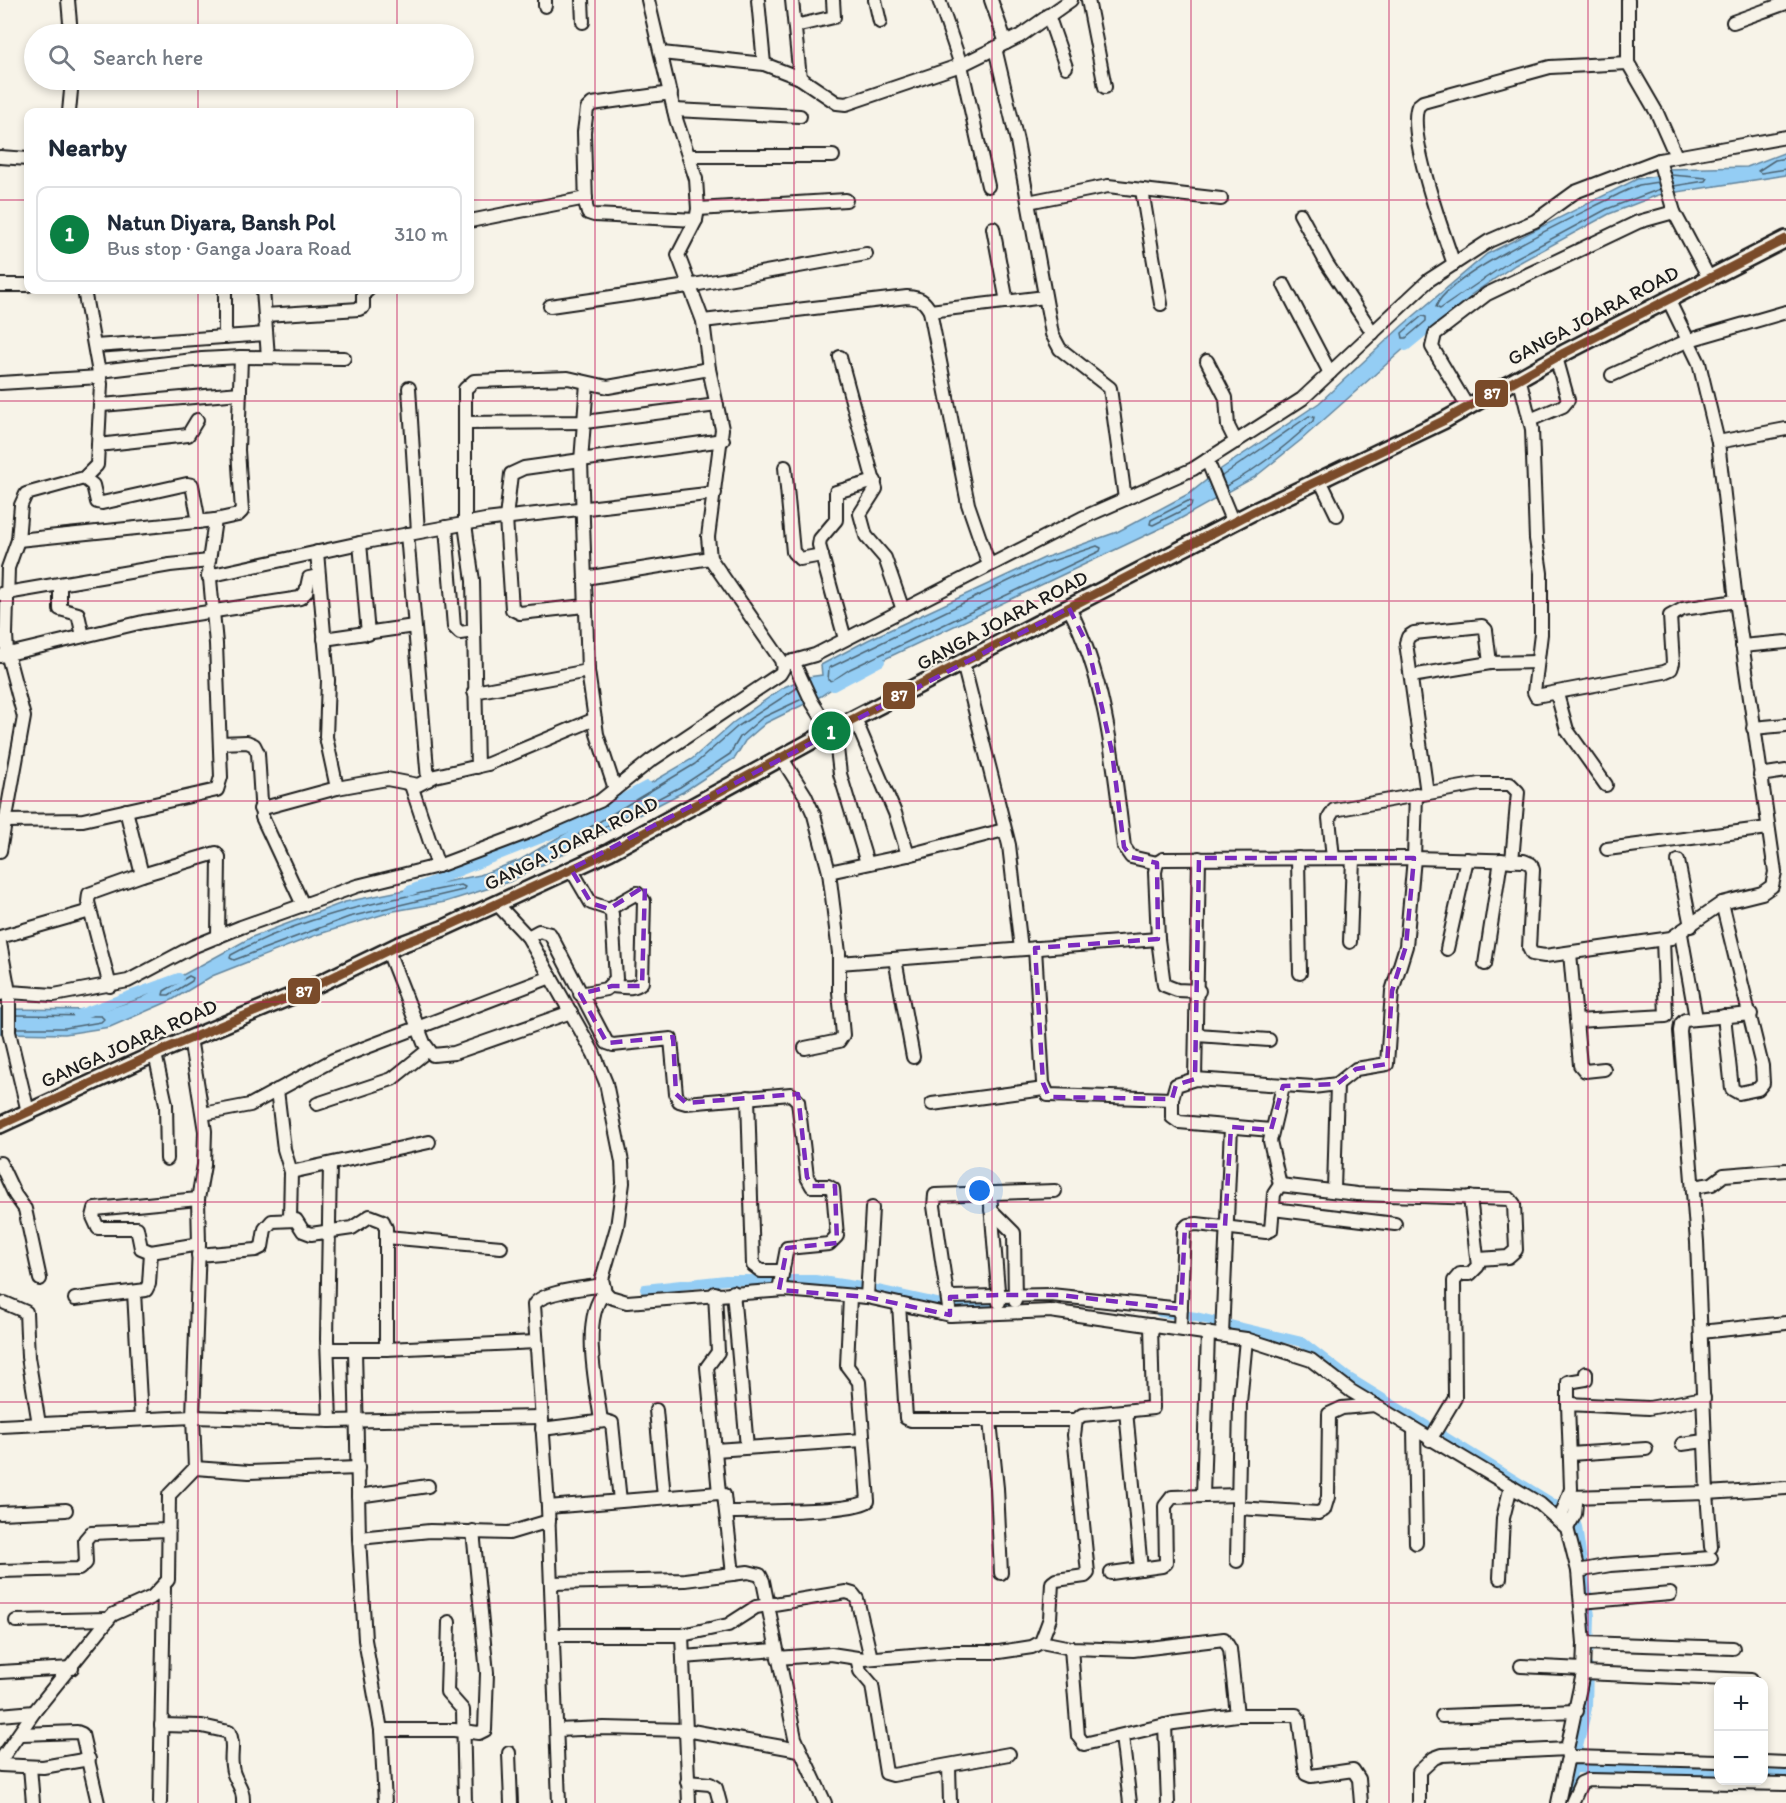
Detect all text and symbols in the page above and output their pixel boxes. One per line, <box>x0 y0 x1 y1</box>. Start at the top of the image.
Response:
search box <box>24 24 474 90</box>
icon: search <box>45 41 78 74</box>
text: Search here <box>93 44 203 71</box>
text: Nearby <box>48 131 127 163</box>
text: Natun Diyara, Bansh Pol <box>107 209 335 236</box>
text: 1 <box>65 222 74 246</box>
text: 310 m <box>394 222 448 246</box>
text: Bus stop · Ganga Joara Road <box>107 236 351 260</box>
street label: GANGA JOARA ROAD <box>1503 260 1683 370</box>
line badge: 87 <box>1474 379 1509 408</box>
text: 87 <box>1484 384 1500 403</box>
street label: GANGA JOARA ROAD <box>912 565 1092 675</box>
line badge: 87 <box>882 681 916 710</box>
text: 87 <box>891 686 907 705</box>
pin: 1 <box>812 708 850 754</box>
street label: GANGA JOARA ROAD <box>480 790 662 896</box>
line badge: 87 <box>287 977 321 1005</box>
text: 87 <box>296 982 312 1001</box>
street label: GANGA JOARA ROAD <box>37 993 221 1093</box>
your location <box>965 1176 994 1205</box>
map controls <box>1714 1677 1768 1785</box>
button: + <box>1714 1677 1768 1731</box>
button: − <box>1714 1731 1768 1785</box>

